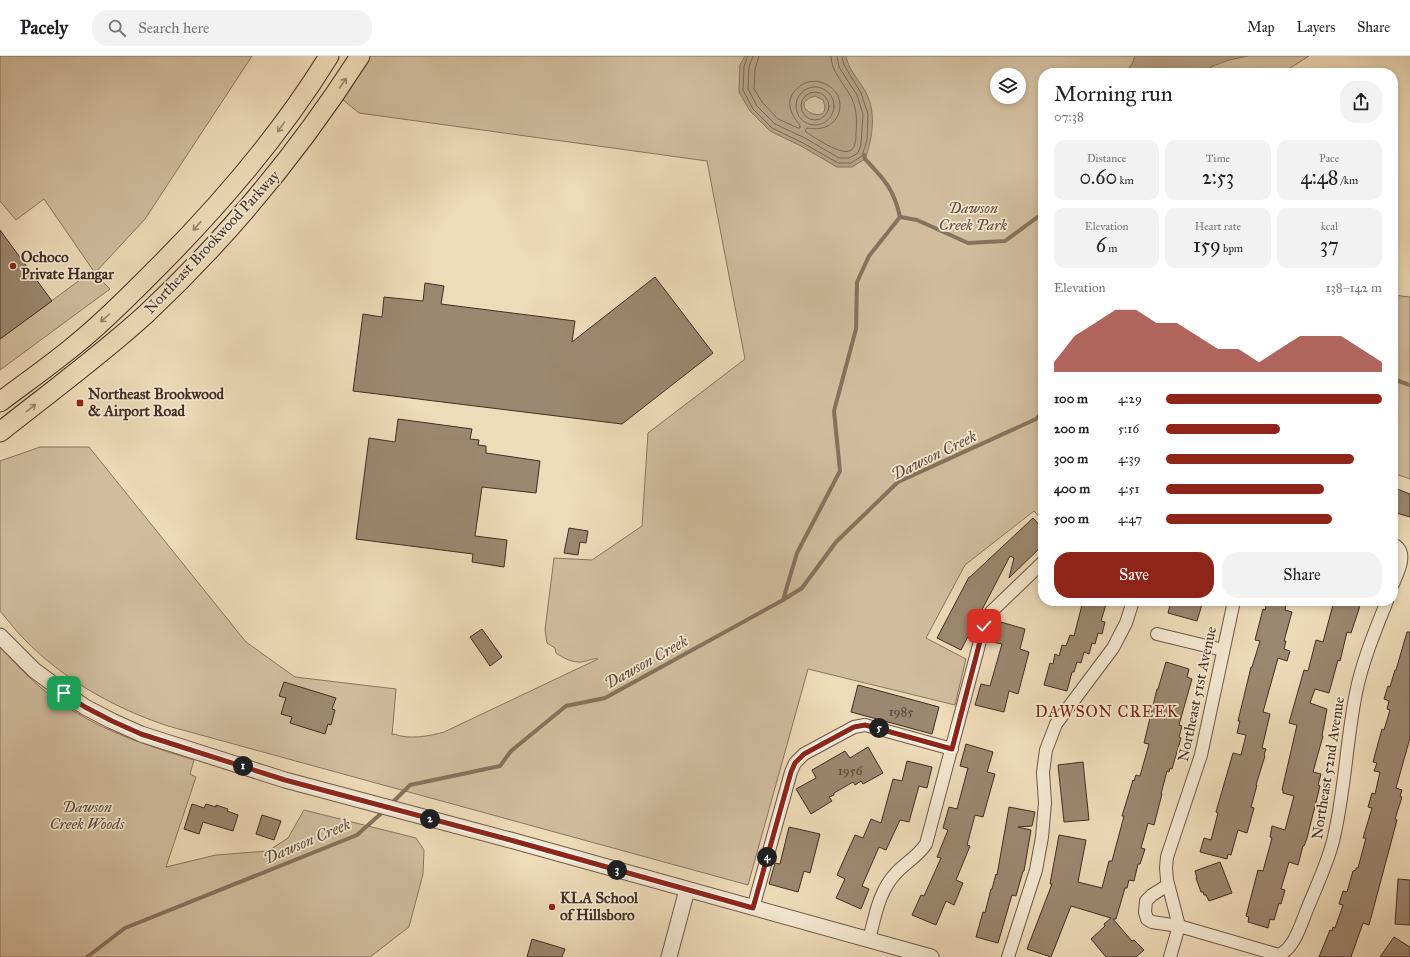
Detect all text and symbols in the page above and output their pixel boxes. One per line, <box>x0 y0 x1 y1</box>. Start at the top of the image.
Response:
search box <box>92 10 372 46</box>
text: Pacely <box>20 16 68 39</box>
icon: search <box>106 17 128 39</box>
text: Search here <box>138 19 209 37</box>
text: Map <box>1247 19 1275 36</box>
text: Layers <box>1297 19 1335 36</box>
text: Share <box>1357 19 1390 36</box>
map controls <box>990 68 1026 104</box>
button: layers <box>990 68 1026 104</box>
one-way arrow <box>339 78 347 89</box>
text: Morning run <box>1054 80 1173 107</box>
button: share <box>1340 81 1382 123</box>
text: 07:38 <box>1054 109 1084 125</box>
one-way arrow <box>277 121 285 132</box>
text: Distance <box>1087 152 1126 165</box>
text: Time <box>1206 152 1230 165</box>
text: Pace <box>1319 152 1339 165</box>
text: 0.60 <box>1079 165 1117 189</box>
text: 2:53 <box>1202 165 1234 189</box>
text: 4:48 <box>1301 165 1338 189</box>
street label: Northeast Brookwood Parkway <box>141 166 284 317</box>
text: km <box>1117 174 1134 187</box>
text: /km <box>1338 174 1358 187</box>
park label: Dawson Creek Park <box>939 199 1007 234</box>
text: Elevation <box>1085 220 1129 233</box>
text: Heart rate <box>1195 220 1241 233</box>
text: kcal <box>1321 220 1338 233</box>
one-way arrow <box>193 221 202 231</box>
text: 6 <box>1096 233 1106 257</box>
text: 159 <box>1193 233 1221 257</box>
text: 37 <box>1320 233 1339 257</box>
text: m <box>1106 242 1118 255</box>
text: bpm <box>1221 242 1243 255</box>
place label: Ochoco Private Hangar <box>21 248 114 284</box>
marker: Ochoco Private Hangar <box>8 261 18 271</box>
text: Elevation <box>1054 280 1106 296</box>
text: 138–142 m <box>1325 280 1382 296</box>
one-way arrow <box>101 313 111 322</box>
place label: Northeast Brookwood & Airport Road <box>88 385 225 421</box>
text: 100 m <box>1054 391 1088 407</box>
text: 4:29 <box>1118 391 1142 407</box>
marker: Northeast Brookwood & Airport Road <box>75 398 85 408</box>
one-way arrow <box>25 403 36 412</box>
text: 200 m <box>1054 421 1089 437</box>
text: 5:16 <box>1118 421 1139 437</box>
water label: Dawson Creek <box>888 426 980 484</box>
text: 300 m <box>1054 451 1088 467</box>
text: 4:39 <box>1118 451 1141 467</box>
text: 400 m <box>1054 481 1090 497</box>
text: 4:51 <box>1118 481 1140 497</box>
text: 500 m <box>1054 511 1089 527</box>
text: 4:47 <box>1118 511 1142 527</box>
button: Save <box>1054 552 1214 598</box>
button: Share <box>1222 552 1382 598</box>
pin <box>967 609 1001 643</box>
icon: check <box>973 615 995 637</box>
street label: Northeast 51st Avenue <box>1174 625 1220 763</box>
water label: Dawson Creek <box>601 631 691 693</box>
pin <box>47 676 81 710</box>
icon: arrive <box>53 682 75 704</box>
street label: Northeast 52nd Avenue <box>1308 695 1348 841</box>
district label: DAWSON CREEK <box>1035 702 1179 721</box>
house number: 1985 <box>889 704 913 720</box>
pin: 5 <box>869 718 889 738</box>
text: 5 <box>876 721 882 734</box>
pin: 1 <box>233 756 253 776</box>
text: 1 <box>241 759 245 772</box>
house number: 1956 <box>838 763 863 779</box>
park label: Dawson Creek Woods <box>50 798 125 833</box>
pin: 2 <box>420 809 440 829</box>
text: 2 <box>427 812 433 825</box>
water label: Dawson Creek <box>261 814 353 868</box>
pin: 4 <box>757 847 777 867</box>
text: 4 <box>764 850 770 863</box>
pin: 3 <box>607 860 627 880</box>
text: 3 <box>615 863 619 876</box>
place label: KLA School of Hillsboro <box>560 889 639 924</box>
marker: KLA School of Hillsboro <box>547 902 557 912</box>

